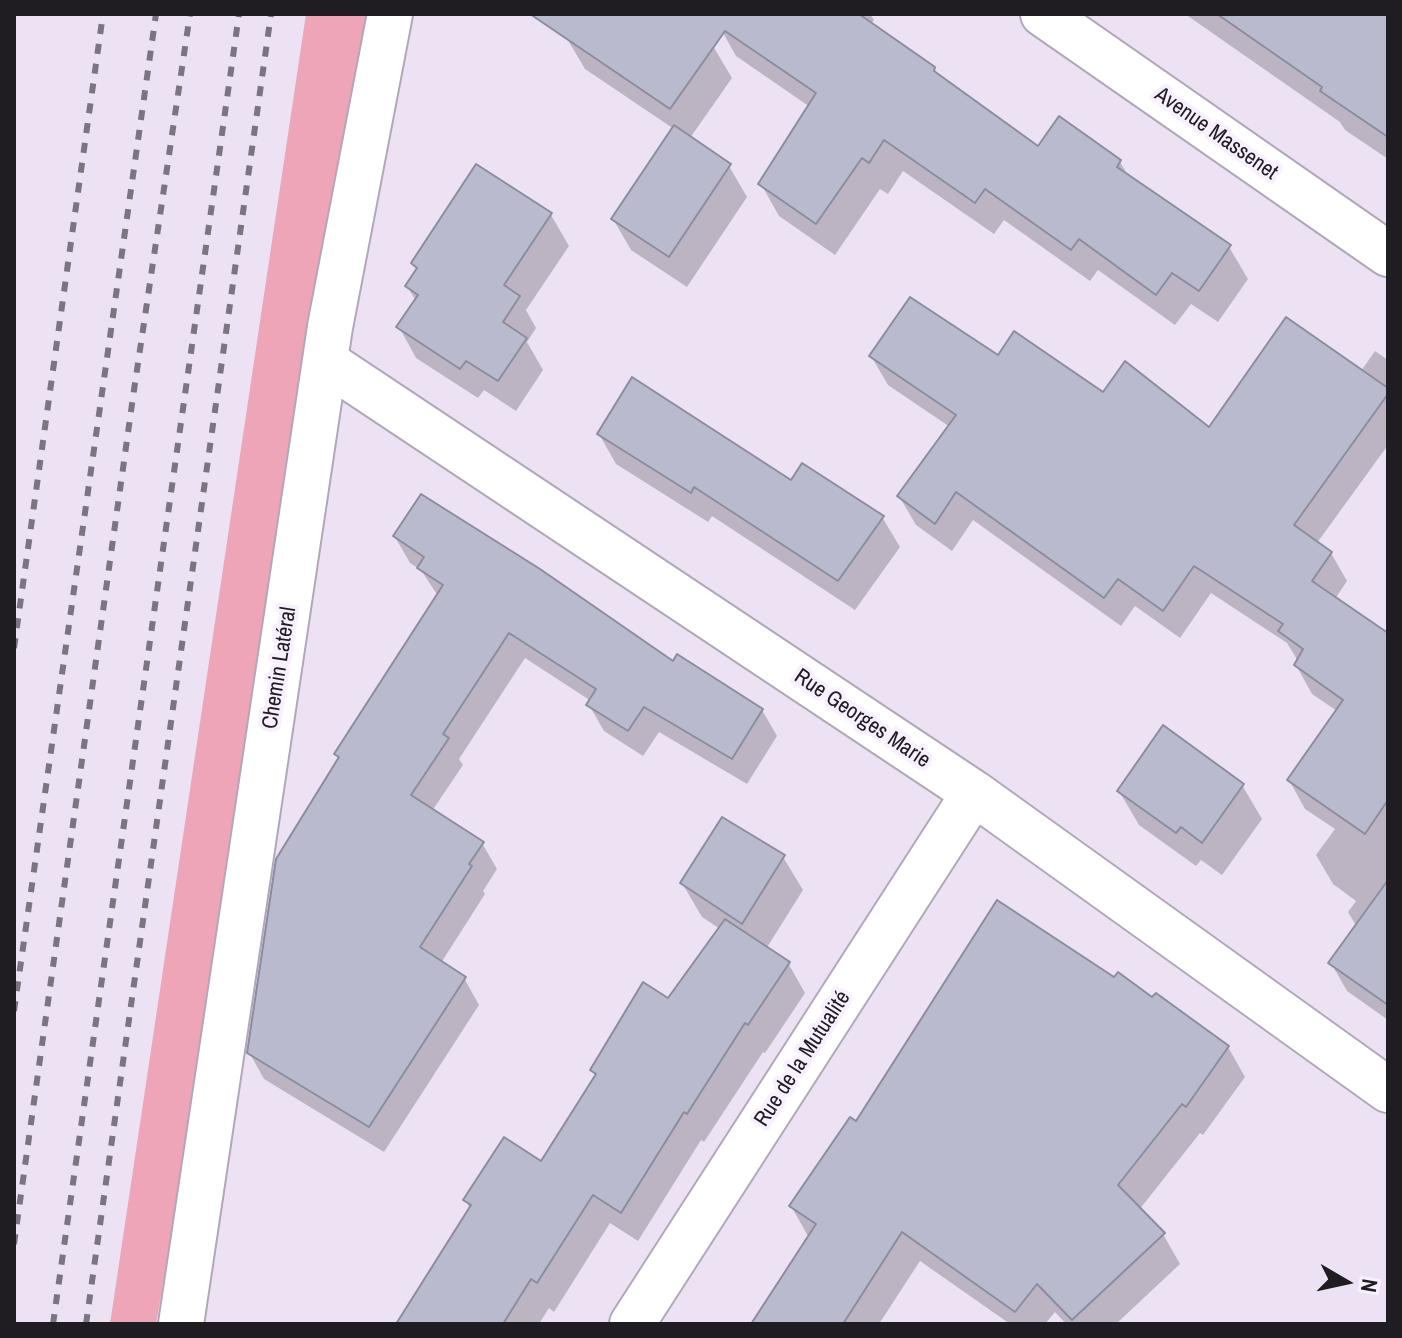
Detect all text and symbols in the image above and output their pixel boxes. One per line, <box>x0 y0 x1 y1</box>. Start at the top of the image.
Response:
street label: Avenue Massenet <box>1149 82 1283 186</box>
street label: Chemin Latéral <box>257 605 303 731</box>
street label: Rue Georges Marie <box>789 664 935 774</box>
street label: Rue de la Mutualité <box>749 986 857 1132</box>
north arrow <box>1306 1242 1386 1322</box>
text: N <box>1354 1277 1386 1295</box>

